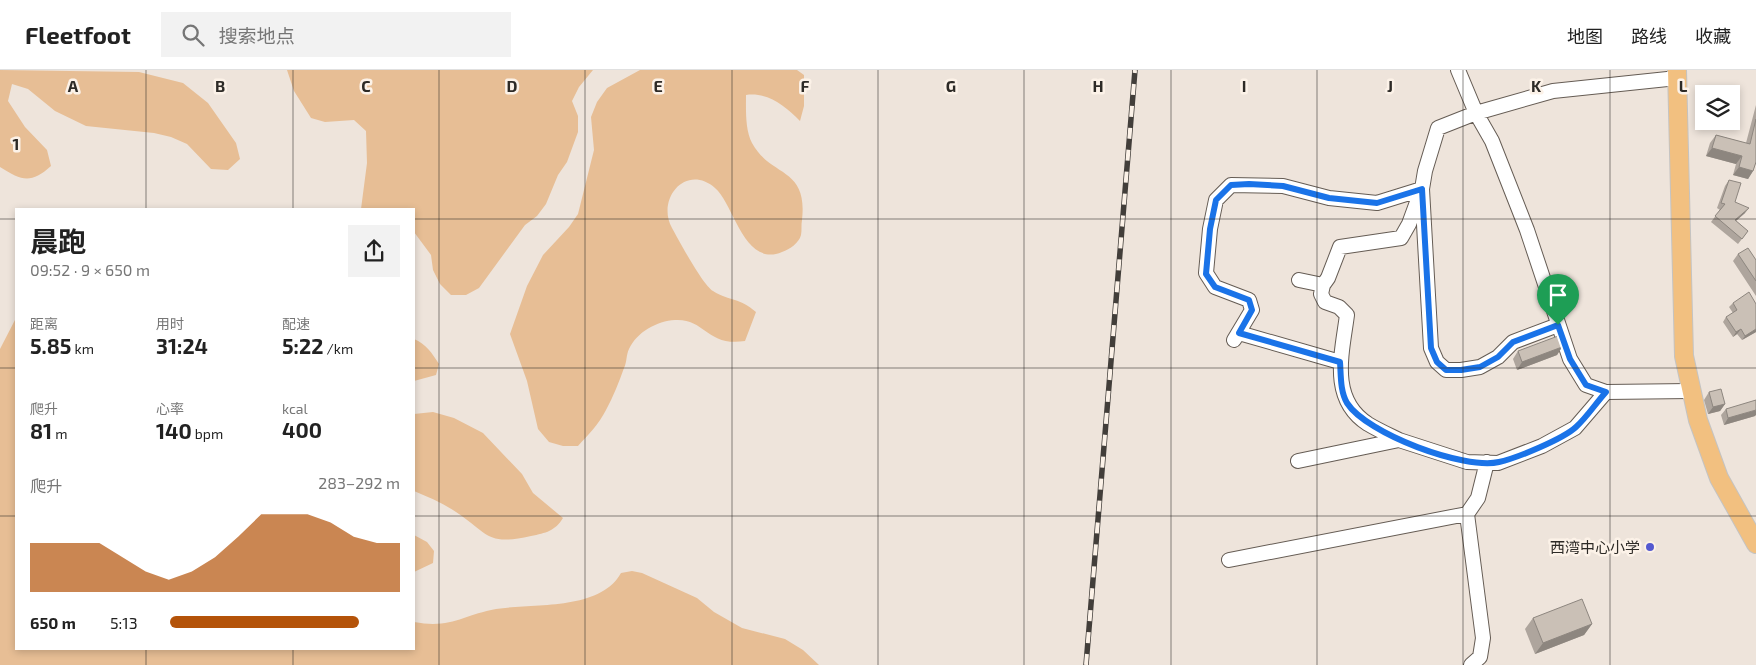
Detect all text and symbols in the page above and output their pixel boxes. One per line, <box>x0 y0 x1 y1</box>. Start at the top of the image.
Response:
search box <box>161 12 511 57</box>
text: Fleetfoot <box>25 20 131 49</box>
icon: search <box>179 21 207 49</box>
text: 搜索地点 <box>219 24 295 47</box>
text: 地图 <box>1567 25 1603 47</box>
text: 路线 <box>1631 25 1667 47</box>
text: 收藏 <box>1695 25 1731 47</box>
text: A <box>68 76 79 95</box>
text: B <box>215 76 225 95</box>
text: C <box>361 76 371 95</box>
text: D <box>507 76 518 95</box>
text: E <box>653 76 663 95</box>
text: F <box>801 76 810 95</box>
text: G <box>946 76 956 95</box>
text: H <box>1092 76 1104 95</box>
text: I <box>1242 76 1246 95</box>
text: J <box>1387 76 1393 95</box>
text: K <box>1531 76 1542 95</box>
text: L <box>1679 76 1688 95</box>
map controls <box>1695 85 1740 130</box>
button: layers <box>1695 85 1740 130</box>
text: 1 <box>13 134 19 153</box>
text: 晨跑 <box>30 224 86 258</box>
button: share <box>348 225 400 277</box>
text: 09:52 · 9 × 650 m <box>30 260 150 279</box>
pin <box>1537 274 1579 325</box>
icon: arrive <box>1544 281 1572 309</box>
text: 距离 <box>30 315 58 332</box>
text: 用时 <box>156 315 184 332</box>
text: 配速 <box>282 315 310 332</box>
text: 5.85 <box>30 333 71 358</box>
text: 31:24 <box>156 333 208 358</box>
text: 5:22 <box>282 333 323 358</box>
text: km <box>71 340 94 357</box>
text: /km <box>323 340 353 357</box>
text: 爬升 <box>30 400 58 417</box>
text: 心率 <box>156 400 184 417</box>
text: kcal <box>282 400 308 417</box>
text: 400 <box>282 417 322 442</box>
text: 81 <box>30 418 52 443</box>
text: 140 <box>156 418 192 443</box>
text: m <box>52 425 68 442</box>
text: bpm <box>192 425 223 442</box>
text: 283–292 m <box>318 473 400 492</box>
text: 爬升 <box>30 476 62 495</box>
place label: 西湾中心小学 <box>1550 538 1640 556</box>
marker: 西湾中心小学 <box>1644 541 1656 553</box>
text: 650 m <box>30 613 76 632</box>
text: 5:13 <box>110 613 138 632</box>

